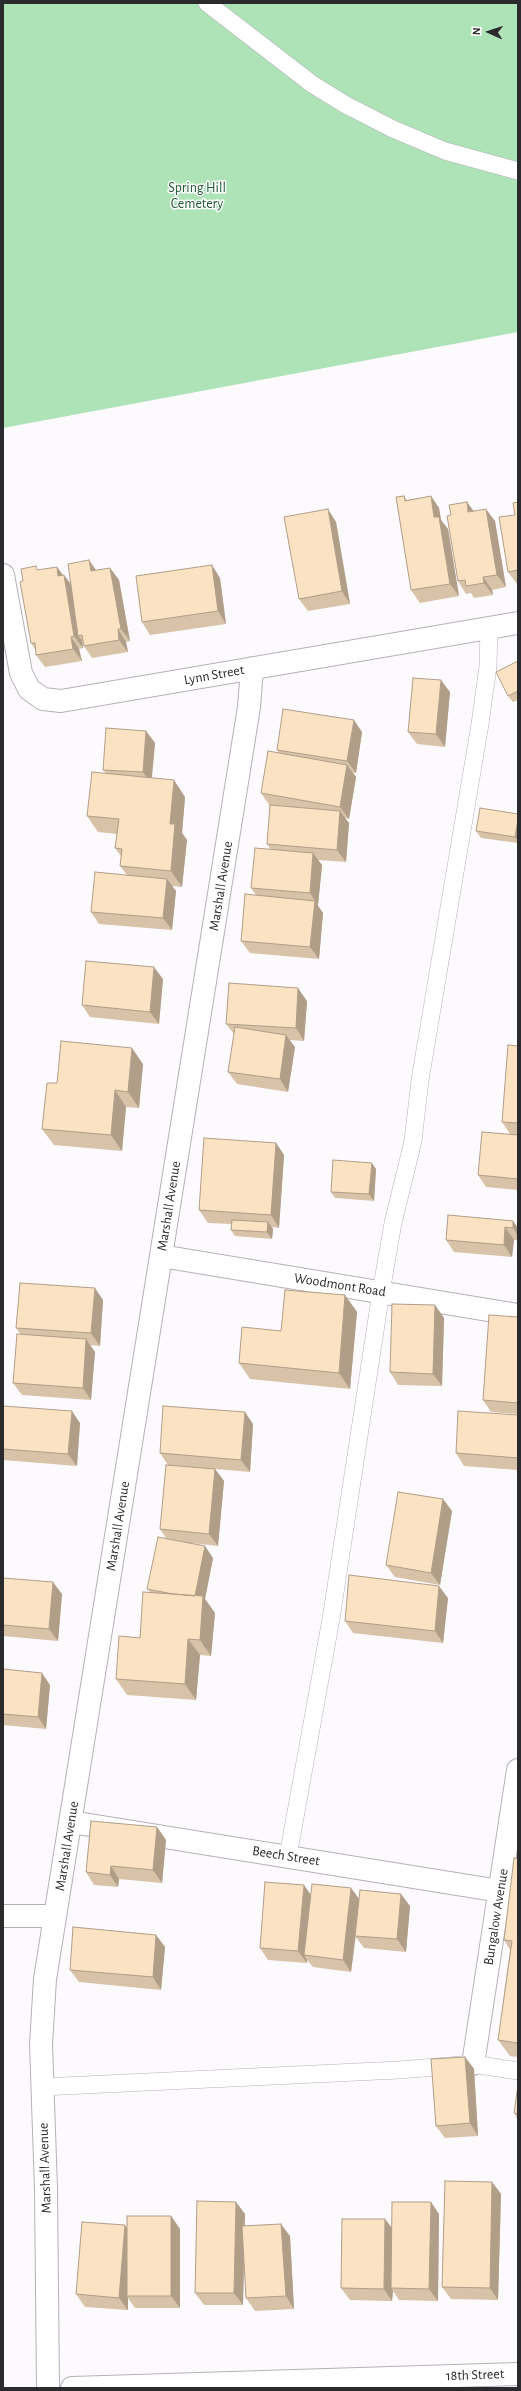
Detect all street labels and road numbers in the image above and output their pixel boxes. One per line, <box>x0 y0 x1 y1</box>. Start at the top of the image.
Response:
street label: Lynn Street <box>182 661 246 689</box>
street label: Marshall Avenue <box>206 840 236 932</box>
street label: Marshall Avenue <box>154 1160 184 1252</box>
street label: Woodmont Road <box>293 1269 387 1301</box>
street label: Marshall Avenue <box>103 1480 133 1572</box>
street label: Marshall Avenue <box>52 1800 82 1892</box>
street label: Beech Street <box>251 1842 321 1870</box>
street label: Bungalow Avenue <box>480 1868 512 1966</box>
street label: Marshall Avenue <box>35 2122 55 2214</box>
street label: 18th Street <box>445 2366 505 2384</box>

